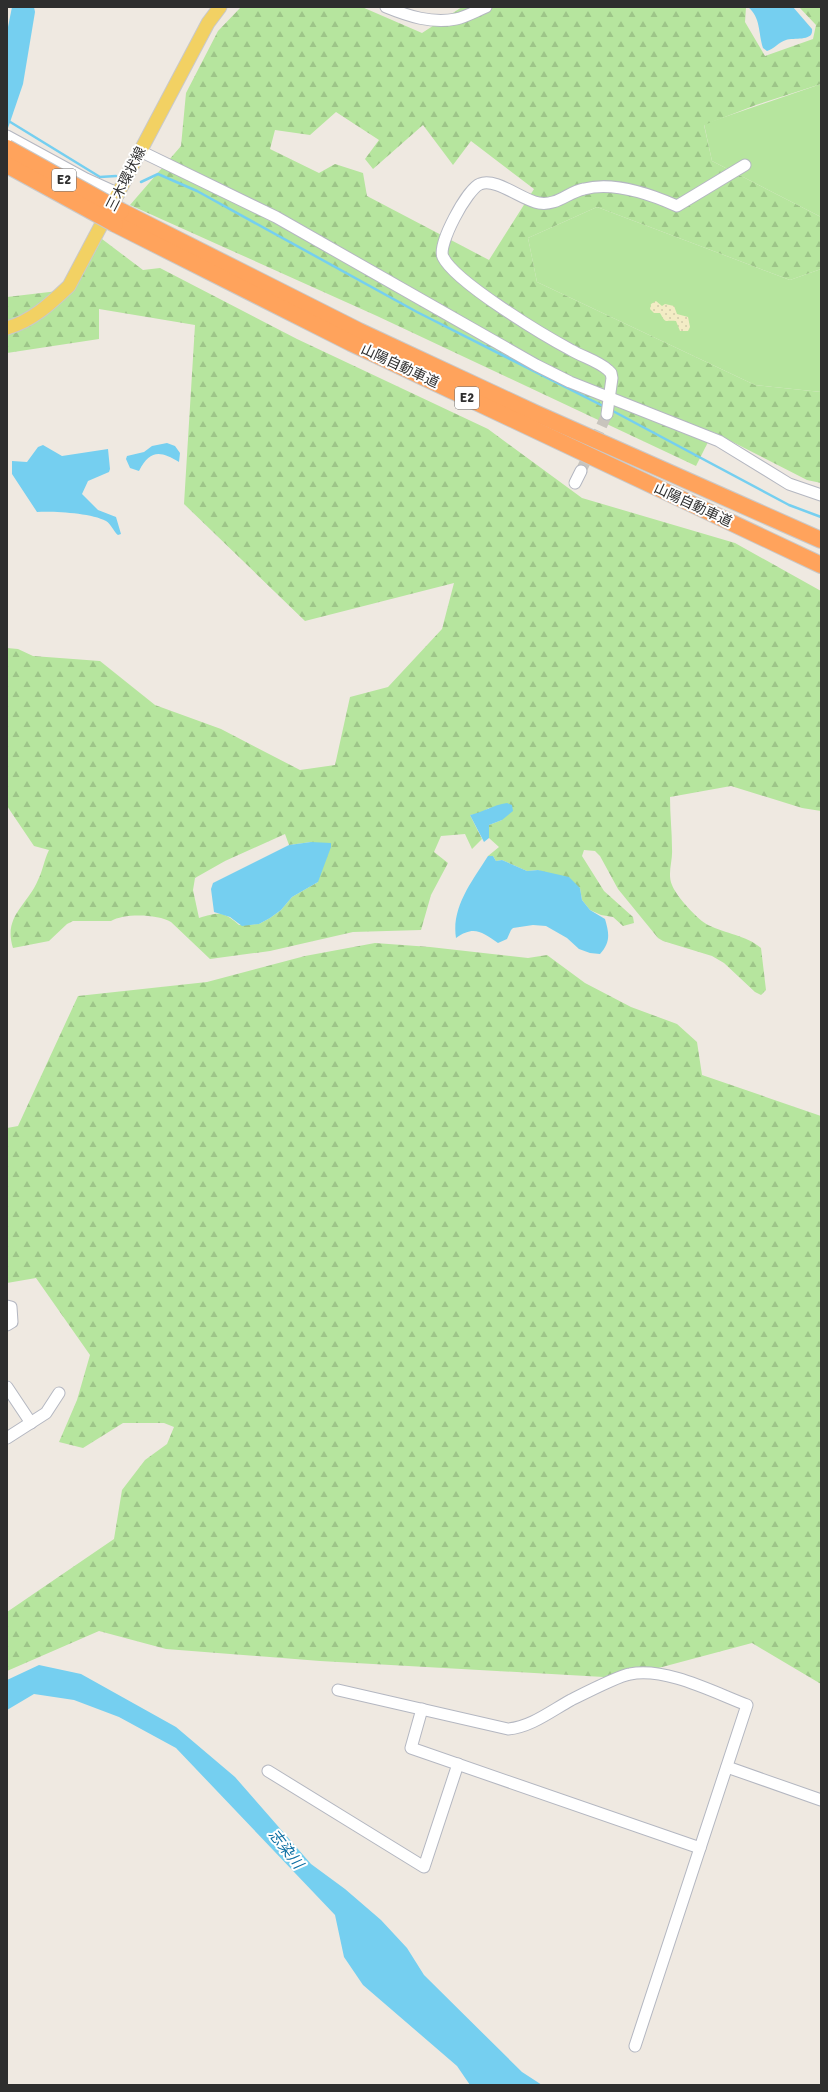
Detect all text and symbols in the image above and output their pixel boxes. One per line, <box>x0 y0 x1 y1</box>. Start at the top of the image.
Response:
street label: 三木環状線 <box>103 144 149 214</box>
road number: E2 <box>52 169 76 191</box>
street label: 山陽自動車道 <box>358 341 442 391</box>
road number: E2 <box>455 387 479 409</box>
street label: 山陽自動車道 <box>651 480 735 530</box>
water label: 志染川 <box>265 1826 308 1874</box>

